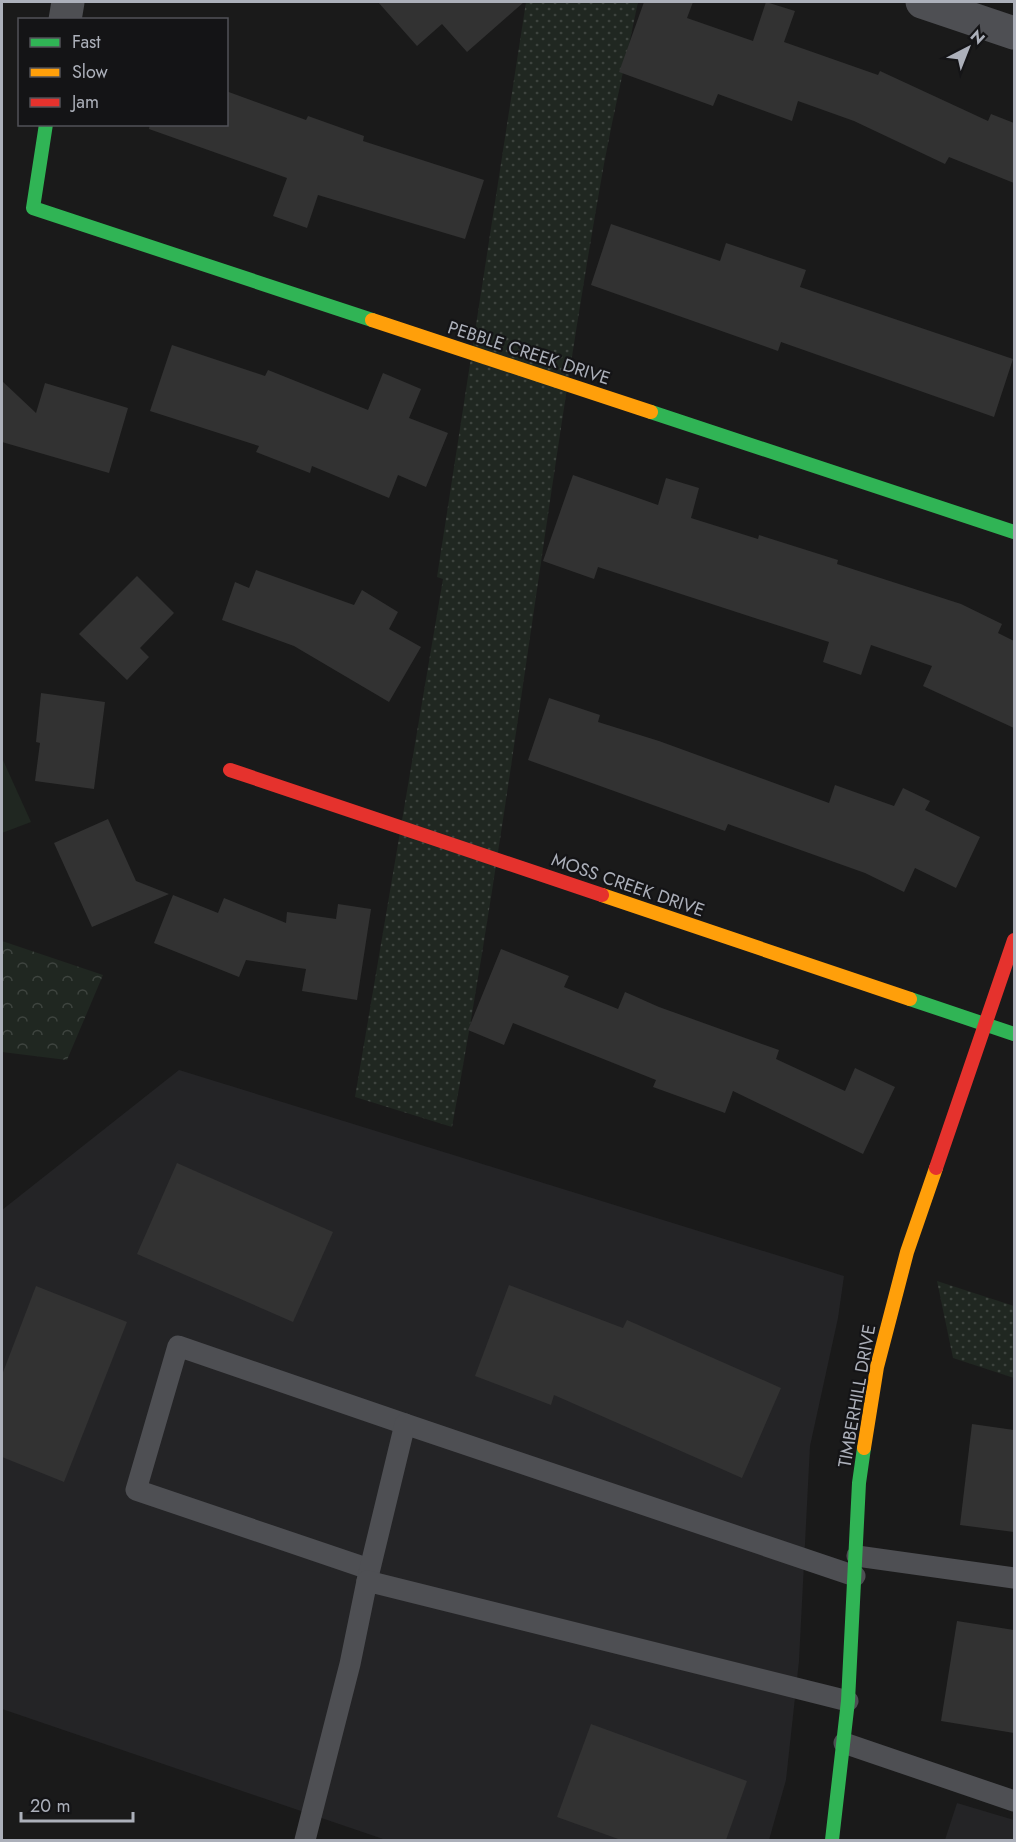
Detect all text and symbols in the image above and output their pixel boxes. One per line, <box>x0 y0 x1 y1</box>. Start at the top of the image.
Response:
legend <box>18 18 228 126</box>
north arrow <box>938 18 998 78</box>
text: N <box>965 24 990 50</box>
text: Fast <box>72 29 101 55</box>
text: Slow <box>72 59 109 85</box>
text: Jam <box>70 89 99 115</box>
street label: PEBBLE CREEK DRIVE <box>444 314 614 392</box>
street label: MOSS CREEK DRIVE <box>548 847 708 923</box>
street label: TIMBERHILL DRIVE <box>832 1322 882 1470</box>
scale bar <box>21 1785 134 1823</box>
text: 20 m <box>30 1793 70 1819</box>

